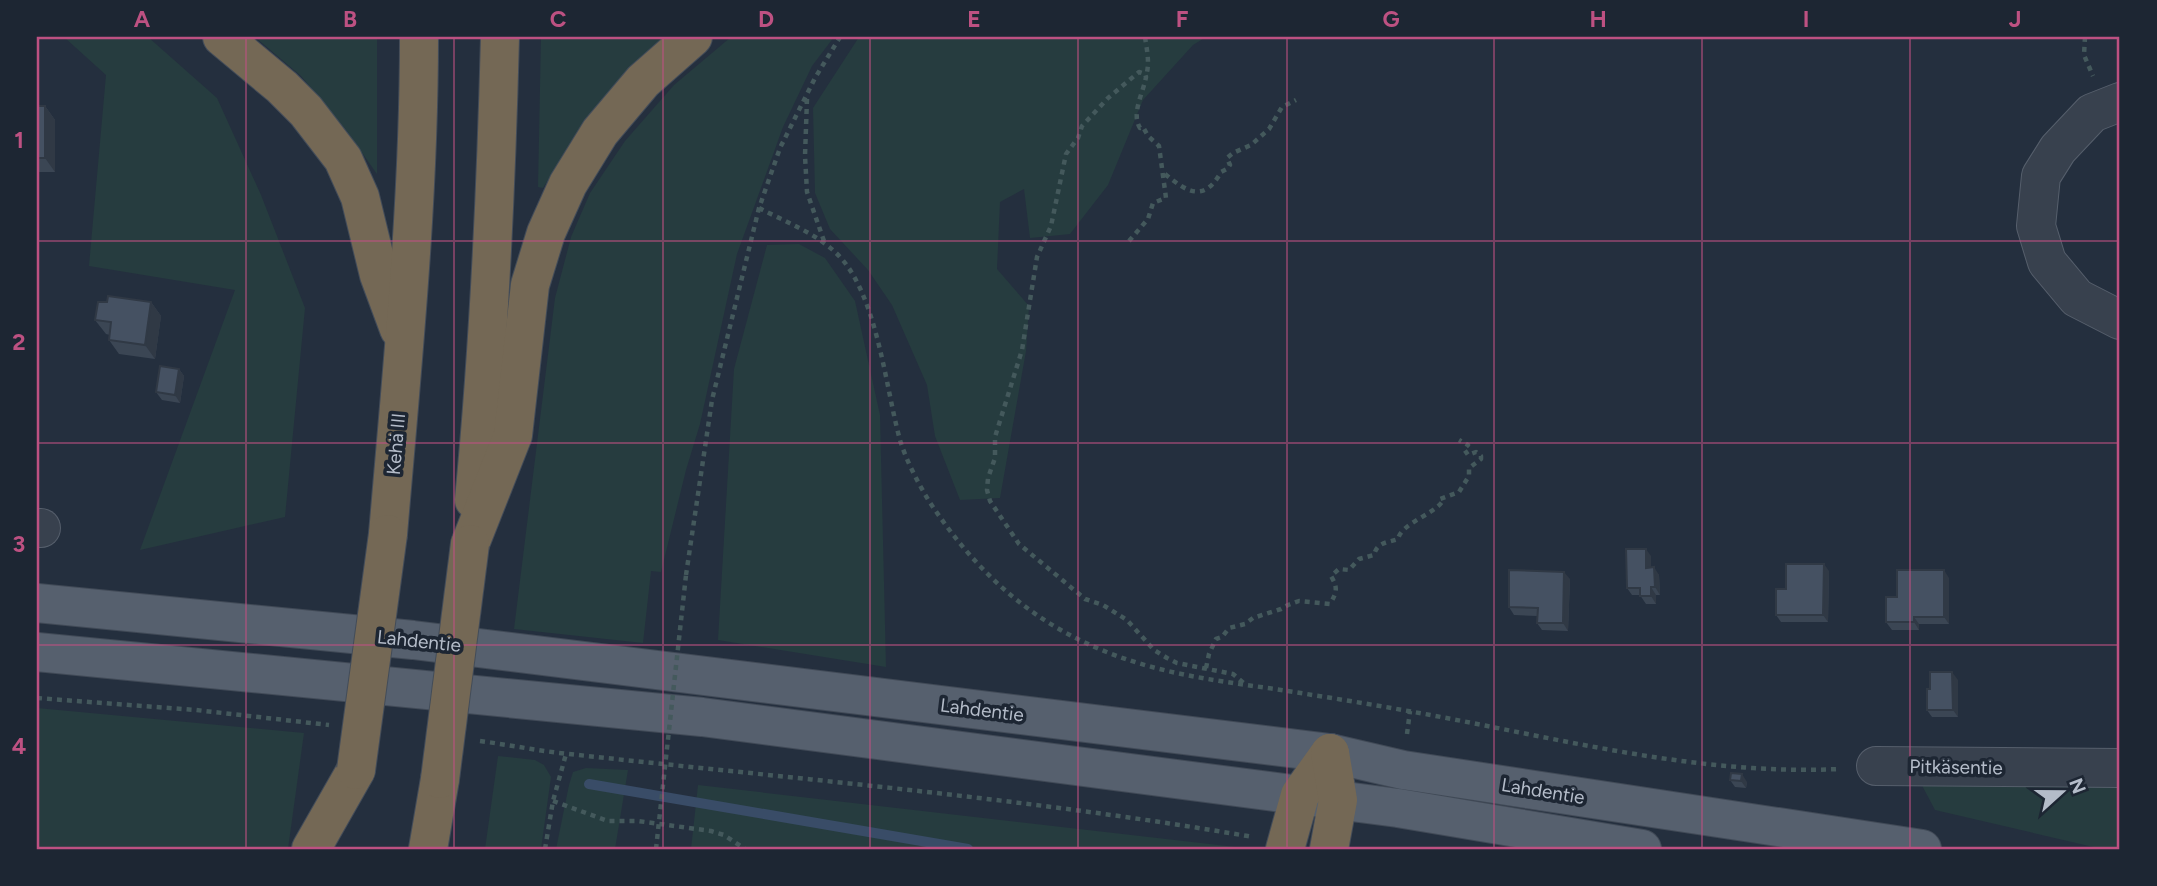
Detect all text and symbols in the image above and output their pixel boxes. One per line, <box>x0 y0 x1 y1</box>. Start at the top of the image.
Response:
text: A <box>134 5 151 33</box>
text: B <box>343 5 357 33</box>
text: C <box>550 5 567 33</box>
text: D <box>758 5 774 33</box>
text: E <box>967 5 981 33</box>
text: F <box>1176 5 1189 33</box>
text: G <box>1382 5 1400 33</box>
text: H <box>1589 5 1607 33</box>
text: I <box>1803 5 1809 33</box>
text: J <box>2009 5 2021 33</box>
text: 1 <box>14 126 24 154</box>
text: 2 <box>12 328 26 356</box>
street label: Kehä III <box>382 412 410 476</box>
text: 3 <box>13 530 25 558</box>
street label: Lahdentie <box>376 625 462 657</box>
street label: Lahdentie <box>939 693 1025 727</box>
text: 4 <box>12 732 26 760</box>
street label: Pitkäsentie <box>1909 755 2003 779</box>
north arrow <box>2028 756 2098 826</box>
street label: Lahdentie <box>1500 773 1586 809</box>
text: N <box>2064 775 2091 797</box>

